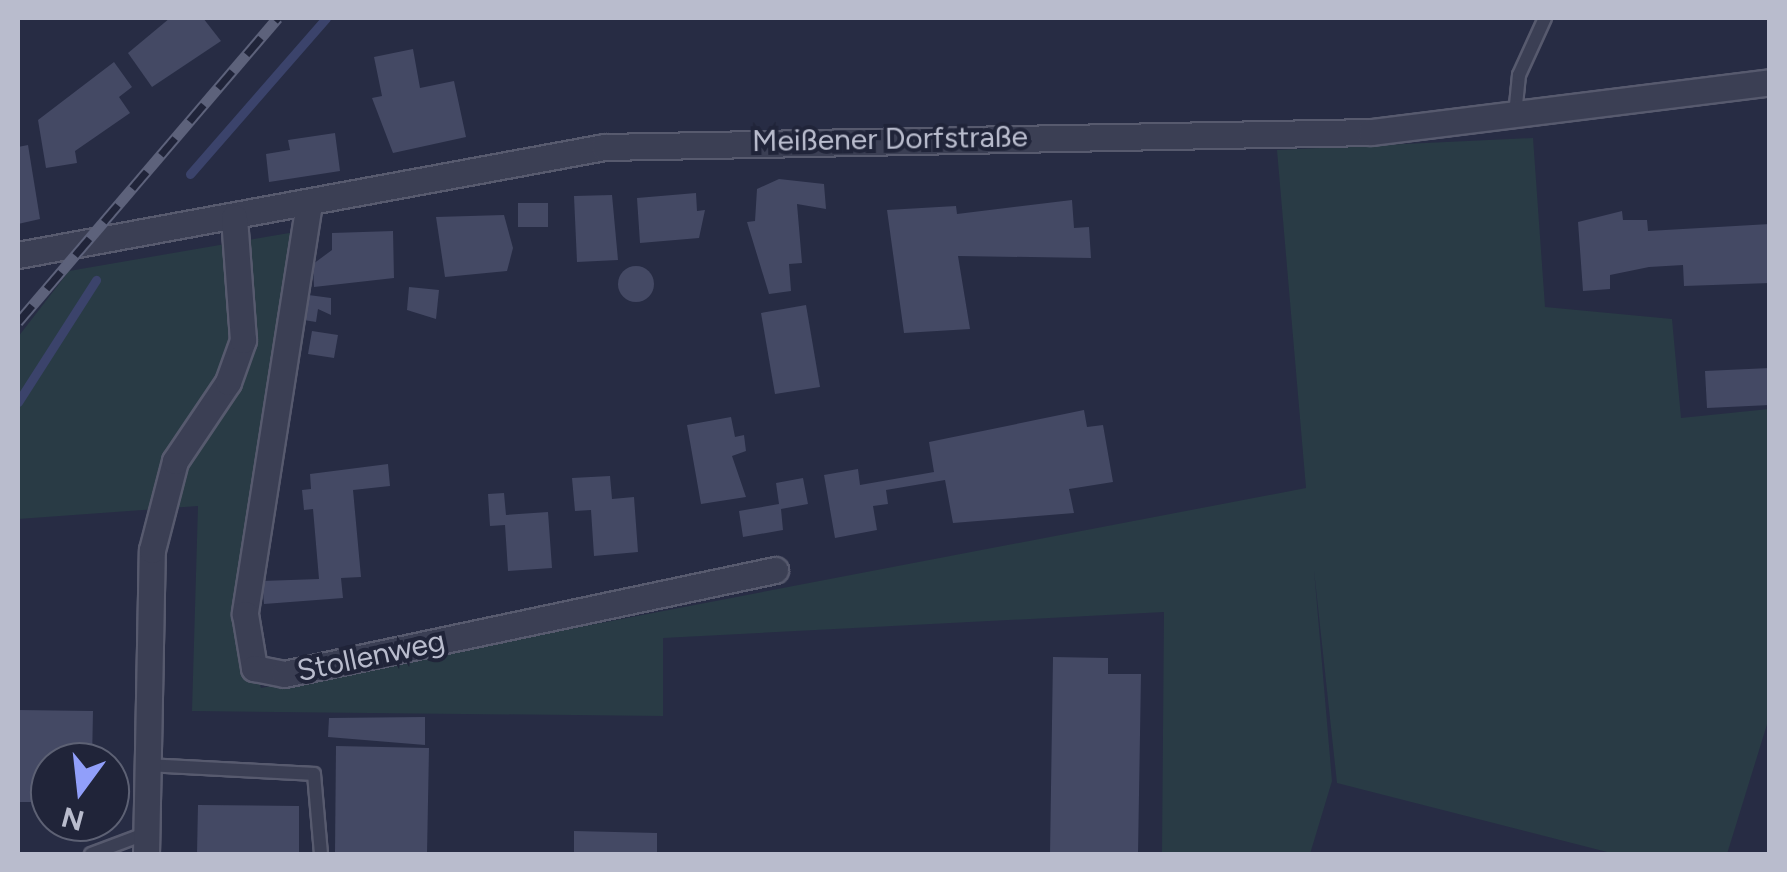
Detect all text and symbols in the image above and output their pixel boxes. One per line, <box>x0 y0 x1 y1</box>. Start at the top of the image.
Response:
street label: Meißener Dorfstraße <box>752 119 1028 159</box>
street label: Stollenweg <box>294 623 448 689</box>
north arrow <box>30 742 130 842</box>
text: N <box>58 800 88 838</box>

